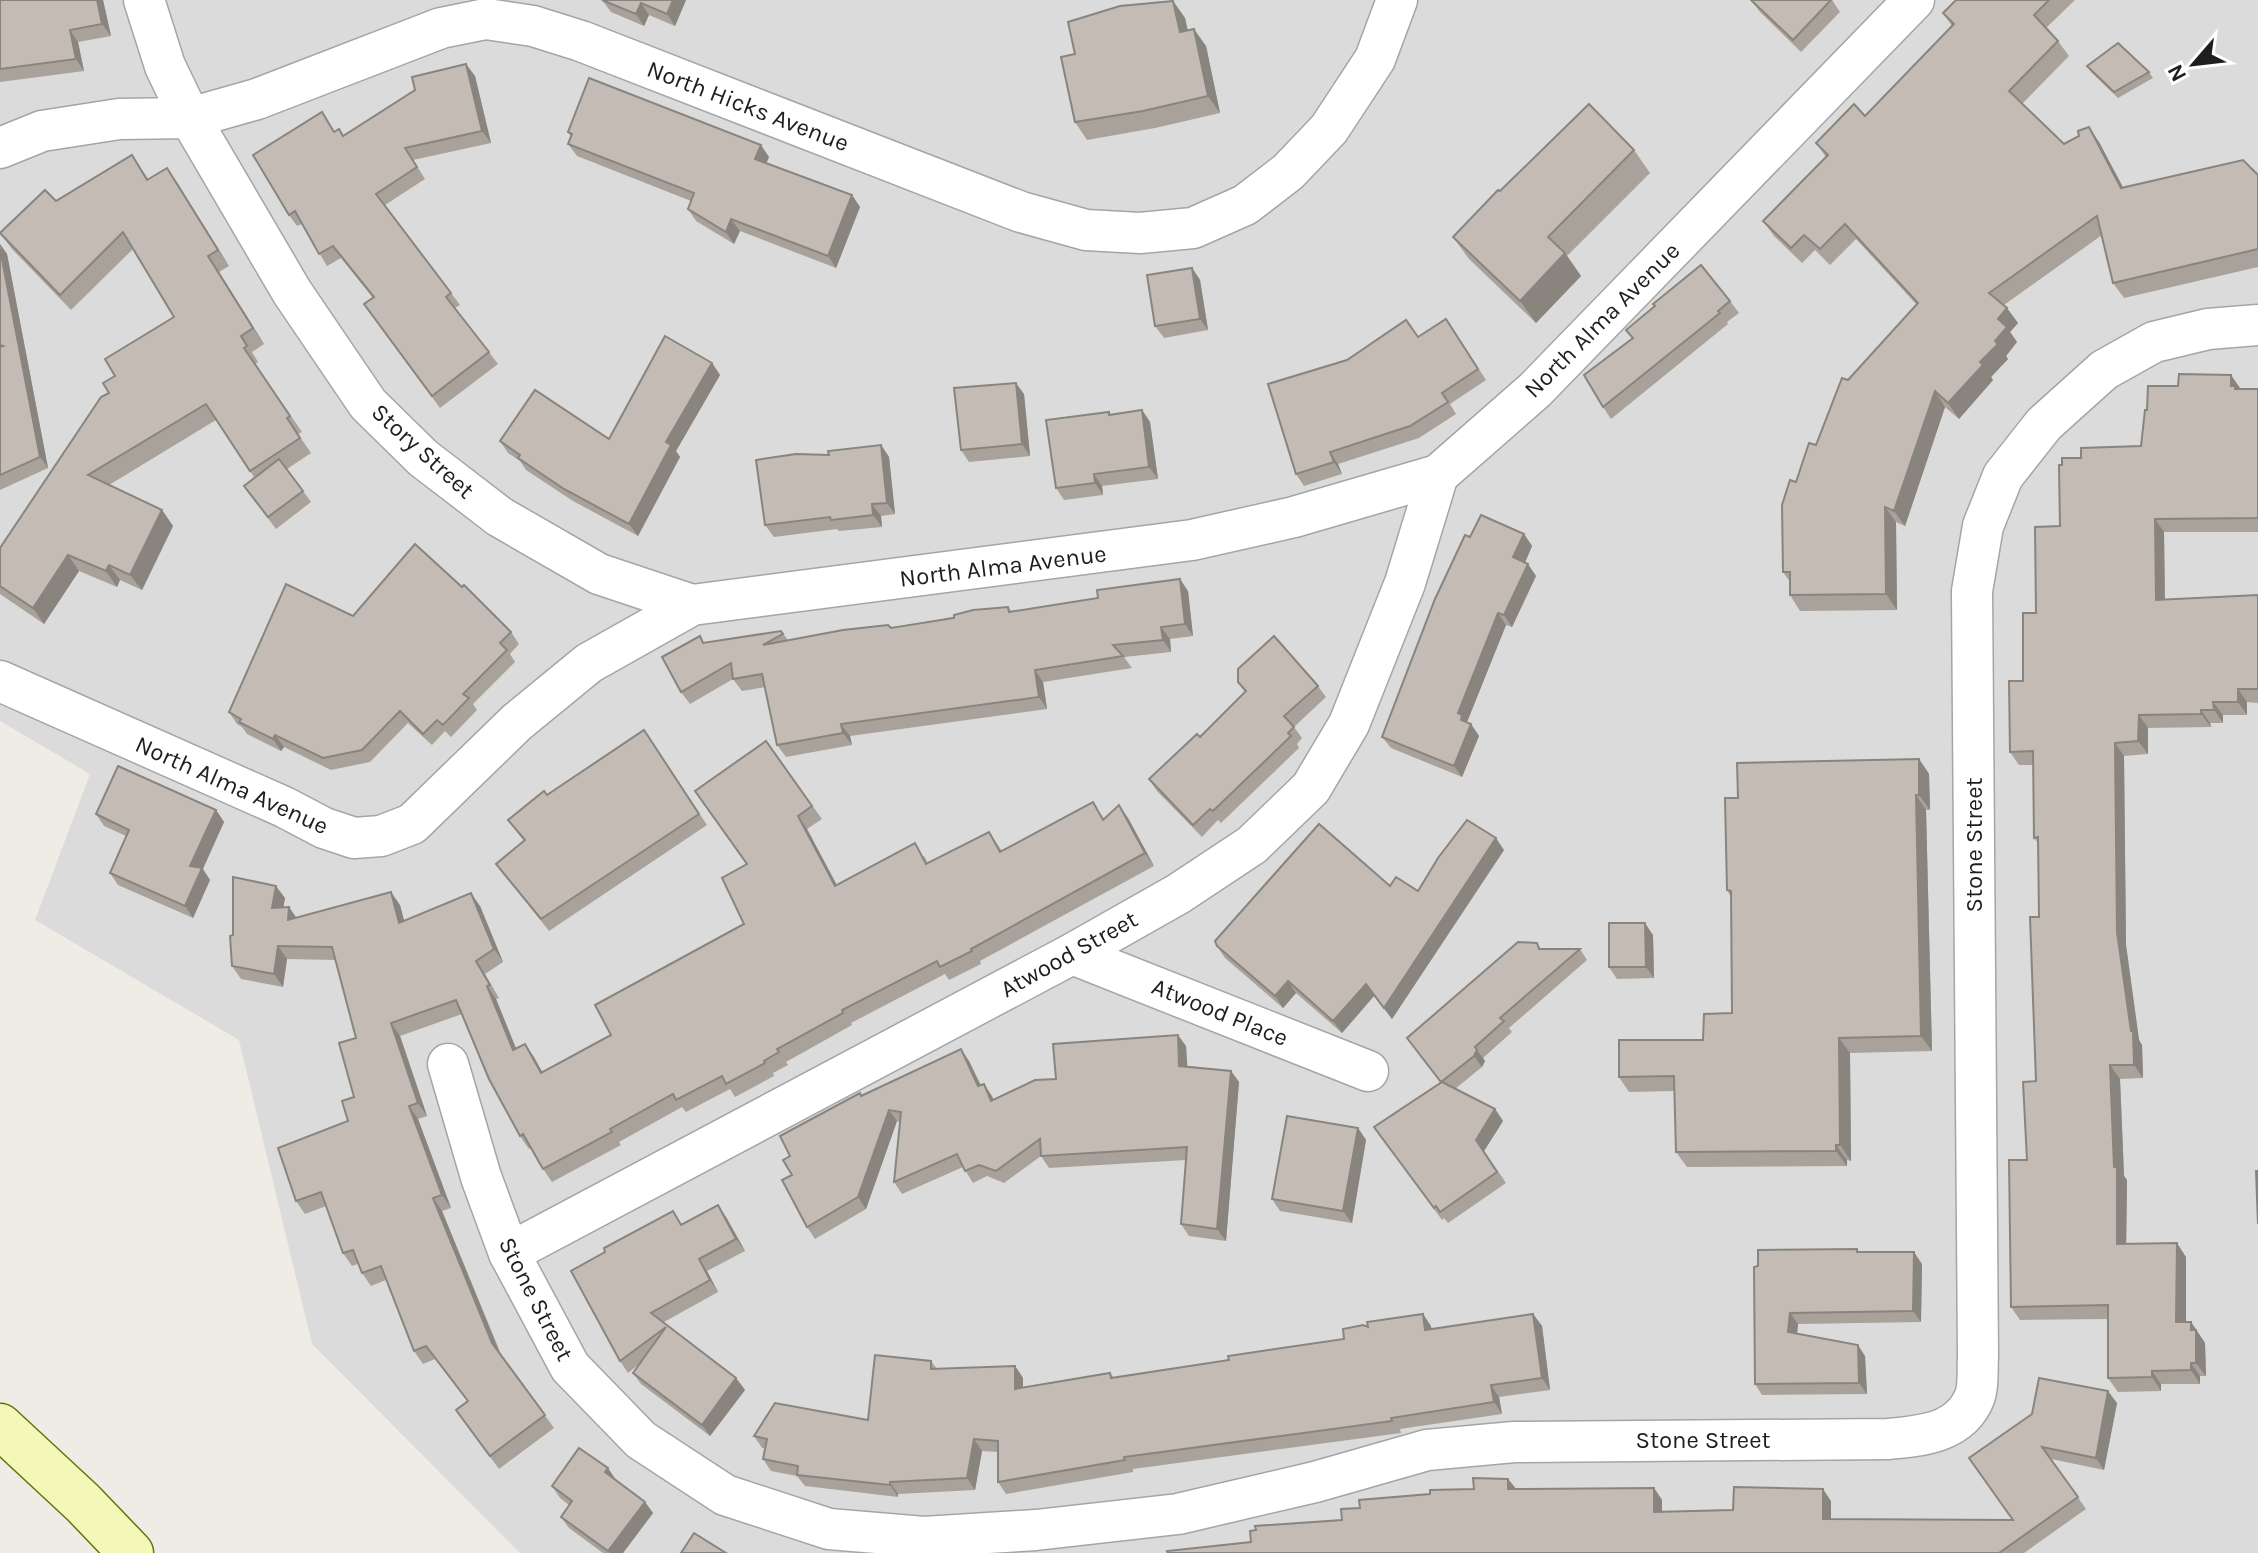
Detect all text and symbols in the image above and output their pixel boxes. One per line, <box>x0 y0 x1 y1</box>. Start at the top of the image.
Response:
north arrow <box>2154 24 2234 104</box>
street label: North Hicks Avenue <box>643 55 853 157</box>
text: N <box>2162 60 2192 86</box>
street label: North Alma Avenue <box>1518 236 1686 404</box>
street label: Story Street <box>366 398 480 504</box>
street label: North Alma Avenue <box>898 539 1108 593</box>
street label: North Alma Avenue <box>131 730 333 840</box>
street label: Stone Street <box>1960 777 1988 913</box>
street label: Atwood Street <box>996 905 1142 1003</box>
street label: Atwood Place <box>1148 972 1292 1052</box>
street label: Stone Street <box>493 1232 579 1366</box>
street label: Stone Street <box>1635 1426 1771 1454</box>

